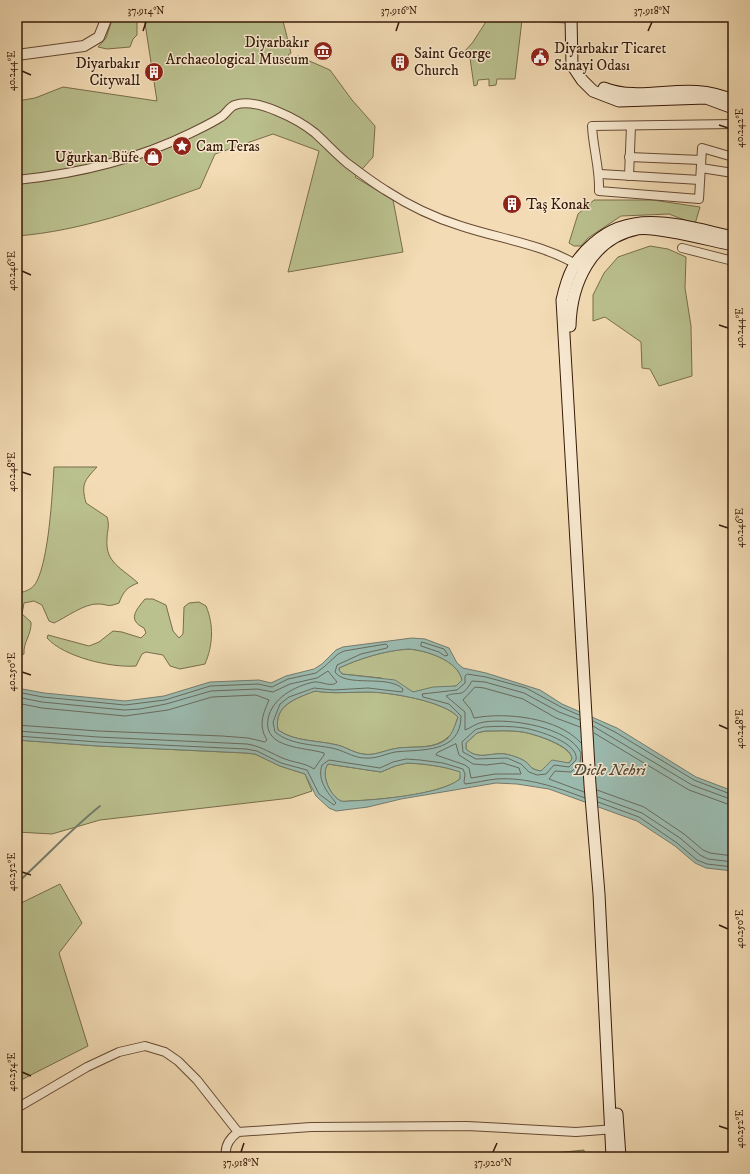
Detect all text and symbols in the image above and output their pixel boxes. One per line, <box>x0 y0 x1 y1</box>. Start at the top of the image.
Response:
text: 37.914°N <box>127 5 165 17</box>
text: 37.916°N <box>381 5 417 17</box>
text: 37.918°N <box>634 5 670 17</box>
place label: Diyarbakır Archaeological Museum <box>166 33 309 69</box>
place label: Diyarbakır Ticaret Sanayi Odası <box>554 39 666 75</box>
museum icon: Diyarbakır Archaeological Museum <box>312 40 334 62</box>
place label: Saint George Church <box>414 44 491 80</box>
public building icon: Diyarbakır Ticaret Sanayi Odası <box>529 46 551 68</box>
text: 40.244°E <box>6 51 18 91</box>
building icon: Saint George Church <box>389 51 411 73</box>
place label: Diyarbakır Citywall <box>76 54 140 90</box>
building icon: Diyarbakır Citywall <box>143 61 165 83</box>
text: 40.242°E <box>734 108 746 148</box>
place icon: Cam Teras <box>171 135 193 157</box>
place label: Cam Teras <box>196 137 260 156</box>
shop icon: Uğurkan Büfe <box>142 146 164 168</box>
place label: Uğurkan Büfe <box>55 148 139 167</box>
building icon: Taş Konak <box>501 193 523 215</box>
place label: Taş Konak <box>526 195 591 214</box>
text: 40.246°E <box>6 251 18 291</box>
text: 40.244°E <box>734 308 746 348</box>
text: 40.248°E <box>6 452 18 492</box>
text: 40.246°E <box>734 508 746 548</box>
text: 40.250°E <box>6 653 18 692</box>
text: 40.248°E <box>734 709 746 749</box>
water label: Dicle Nehri <box>572 760 646 780</box>
text: 40.252°E <box>6 853 18 891</box>
text: 40.250°E <box>734 910 746 949</box>
text: 40.254°E <box>6 1053 18 1091</box>
text: 40.252°E <box>734 1110 746 1148</box>
text: 37.918°N <box>223 1157 259 1169</box>
text: 37.920°N <box>474 1157 512 1169</box>

